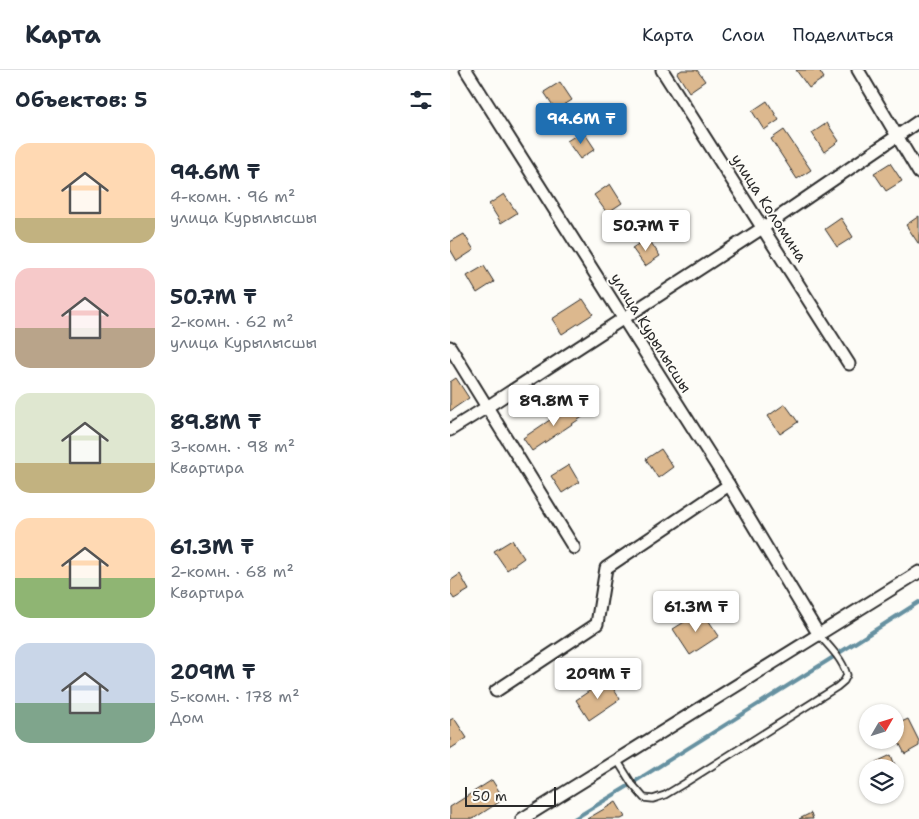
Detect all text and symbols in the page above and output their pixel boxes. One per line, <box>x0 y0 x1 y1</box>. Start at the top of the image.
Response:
text: Карта <box>25 19 101 51</box>
text: Карта <box>642 23 693 47</box>
text: Слои <box>721 23 765 47</box>
text: Поделиться <box>793 23 894 47</box>
text: Объектов: 5 <box>15 86 147 114</box>
icon: filters <box>407 86 435 114</box>
pin: 94.6M ₸ <box>535 102 627 145</box>
text: 94.6M ₸ <box>547 108 615 129</box>
street label: улица Коломина <box>727 150 812 266</box>
text: 94.6M ₸ <box>170 158 260 186</box>
icon: home <box>55 163 115 223</box>
text: 4-комн. · 96 m² <box>170 186 295 207</box>
text: улица Курылысшы <box>170 207 317 228</box>
pin: 50.7M ₸ <box>600 210 692 252</box>
text: 50.7M ₸ <box>613 215 679 236</box>
street label: улица Курылысшы <box>606 269 696 397</box>
text: 50.7M ₸ <box>170 283 257 311</box>
icon: home <box>55 288 115 348</box>
text: 2-комн. · 62 m² <box>170 311 294 332</box>
text: улица Курылысшы <box>170 332 317 353</box>
pin: 89.8M ₸ <box>508 384 600 427</box>
text: 89.8M ₸ <box>519 390 589 411</box>
text: 89.8M ₸ <box>170 408 261 436</box>
icon: home <box>55 413 115 473</box>
text: 3-комн. · 98 m² <box>170 436 295 457</box>
text: Квартира <box>170 457 244 478</box>
text: 61.3M ₸ <box>170 533 254 561</box>
icon: home <box>55 538 115 598</box>
text: 2-комн. · 68 m² <box>170 561 294 582</box>
text: Квартира <box>170 582 244 603</box>
pin: 61.3M ₸ <box>650 590 742 633</box>
text: 61.3M ₸ <box>664 596 728 617</box>
text: 209M ₸ <box>170 658 255 686</box>
pin: 209M ₸ <box>557 658 639 700</box>
icon: home <box>55 663 115 723</box>
text: 209M ₸ <box>565 663 631 684</box>
text: 5-комн. · 178 m² <box>170 686 300 707</box>
north arrow <box>859 704 904 749</box>
map controls <box>859 704 904 804</box>
text: Дом <box>170 707 204 728</box>
button: layers <box>859 759 904 804</box>
scale bar <box>465 784 556 807</box>
text: 50 m <box>472 787 507 805</box>

